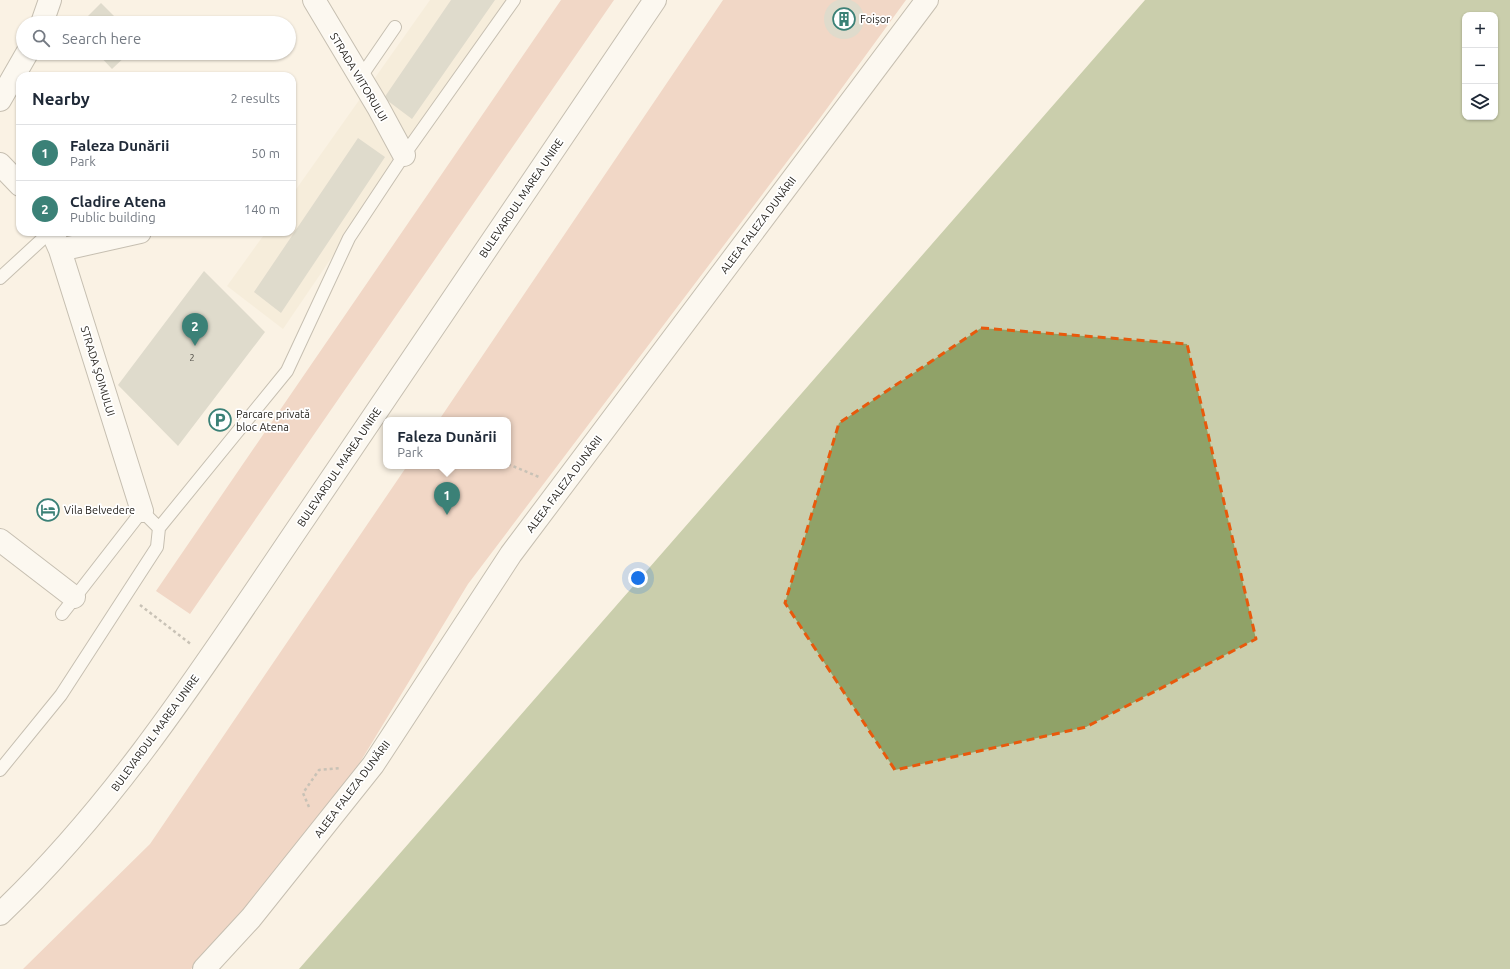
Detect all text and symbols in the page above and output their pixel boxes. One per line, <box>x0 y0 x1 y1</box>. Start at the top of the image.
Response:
building icon: Foișor <box>831 6 857 32</box>
map controls <box>1462 12 1498 120</box>
button: + <box>1462 12 1498 48</box>
place label: Foișor <box>860 13 891 25</box>
search box <box>16 16 296 60</box>
icon: search <box>30 27 52 49</box>
text: Search here <box>62 30 141 47</box>
street label: STRADA VIITORULUI <box>328 31 390 123</box>
button: − <box>1462 48 1498 84</box>
button: layers <box>1462 84 1498 120</box>
text: Nearby <box>32 89 90 108</box>
text: 2 results <box>230 91 280 105</box>
street label: BULEVARDUL MAREA UNIRE <box>477 136 565 260</box>
text: Faleza Dunării <box>70 137 169 154</box>
text: 1 <box>41 146 49 160</box>
text: 50 m <box>251 146 280 160</box>
text: Park <box>70 154 96 168</box>
street label: ALEEA FALEZA DUNĂRII <box>718 174 798 276</box>
text: Cladire Atena <box>70 193 166 210</box>
text: 2 <box>41 202 49 216</box>
text: 140 m <box>244 202 280 216</box>
text: Public building <box>70 210 156 224</box>
pin: 2 <box>182 313 208 346</box>
street label: STRADA ȘOIMULUI <box>79 325 117 417</box>
house number: 2 <box>189 353 195 363</box>
street label: BULEVARDUL MAREA UNIRE <box>295 405 383 529</box>
parking icon: Parcare privată bloc Atena <box>207 407 233 433</box>
place label: Parcare privată bloc Atena <box>236 408 310 433</box>
popup <box>383 417 511 469</box>
text: Faleza Dunării <box>397 428 497 445</box>
street label: ALEEA FALEZA DUNĂRII <box>524 433 604 535</box>
text: Park <box>397 445 423 459</box>
pin: 1 <box>434 482 460 515</box>
hotel icon: Vila Belvedere <box>35 497 61 523</box>
place label: Vila Belvedere <box>64 504 135 516</box>
your location <box>628 568 648 588</box>
street label: BULEVARDUL MAREA UNIRE <box>109 672 201 794</box>
street label: ALEEA FALEZA DUNĂRII <box>312 738 392 840</box>

